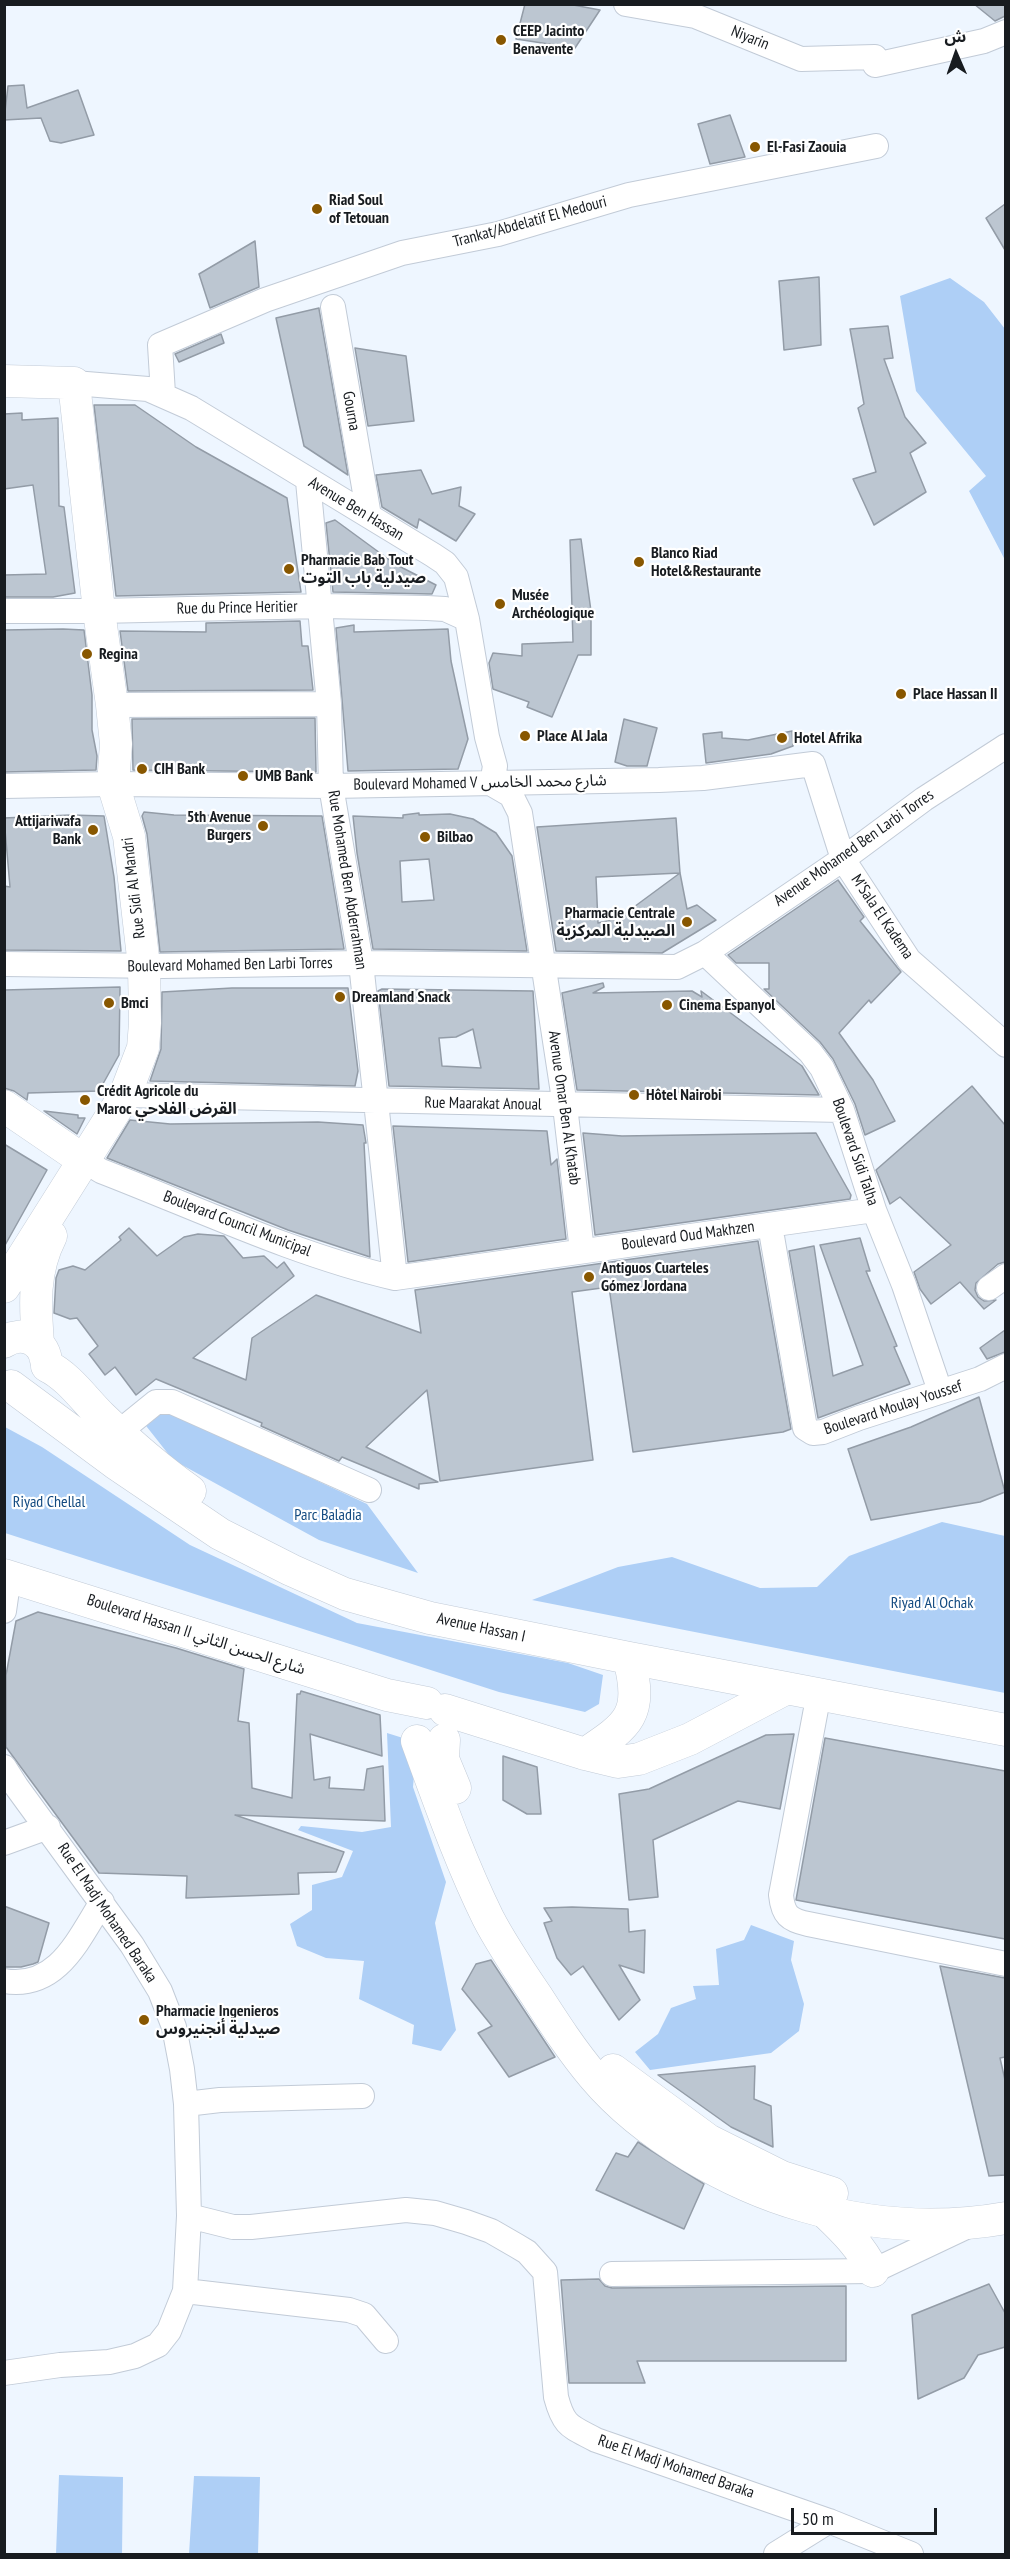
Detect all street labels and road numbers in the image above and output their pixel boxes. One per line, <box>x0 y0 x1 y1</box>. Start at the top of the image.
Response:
street label: Niyarin <box>728 22 772 54</box>
street label: Trankat/Abdelatif El Medouri <box>451 192 609 252</box>
street label: Gourna <box>338 390 364 432</box>
street label: Avenue Ben Hassan <box>305 473 407 545</box>
street label: Rue du Prince Heritier <box>176 597 298 619</box>
street label: Boulevard Mohamed V شارع محمد الخامس <box>353 771 607 795</box>
street label: Avenue Mohamed Ben Larbi Torres <box>770 785 938 911</box>
street label: Rue Mohamed Ben Abderrahman <box>323 789 371 971</box>
street label: Rue Sidi Al Mandri <box>118 836 150 940</box>
street label: M’Sala El Kadema <box>847 871 917 963</box>
street label: Boulevard Mohamed Ben Larbi Torres <box>127 954 333 976</box>
street label: Avenue Omar Ben Al Khatab <box>544 1030 584 1186</box>
street label: Rue Maarakat Anoual <box>424 1093 542 1115</box>
street label: Boulevard Sidi Talha <box>828 1096 882 1208</box>
street label: Boulevard Council Municipal <box>160 1187 314 1261</box>
street label: Boulevard Oud Makhzen <box>620 1217 756 1255</box>
street label: Boulevard Moulay Youssef <box>822 1377 964 1439</box>
street label: Boulevard Hassan II شارع الحسن الثاني <box>84 1591 308 1679</box>
street label: Avenue Hassan I <box>435 1609 527 1647</box>
street label: Rue El Madj Mohamed Baraka <box>53 1840 161 1986</box>
street label: Rue El Madj Mohamed Baraka <box>595 2431 757 2503</box>

